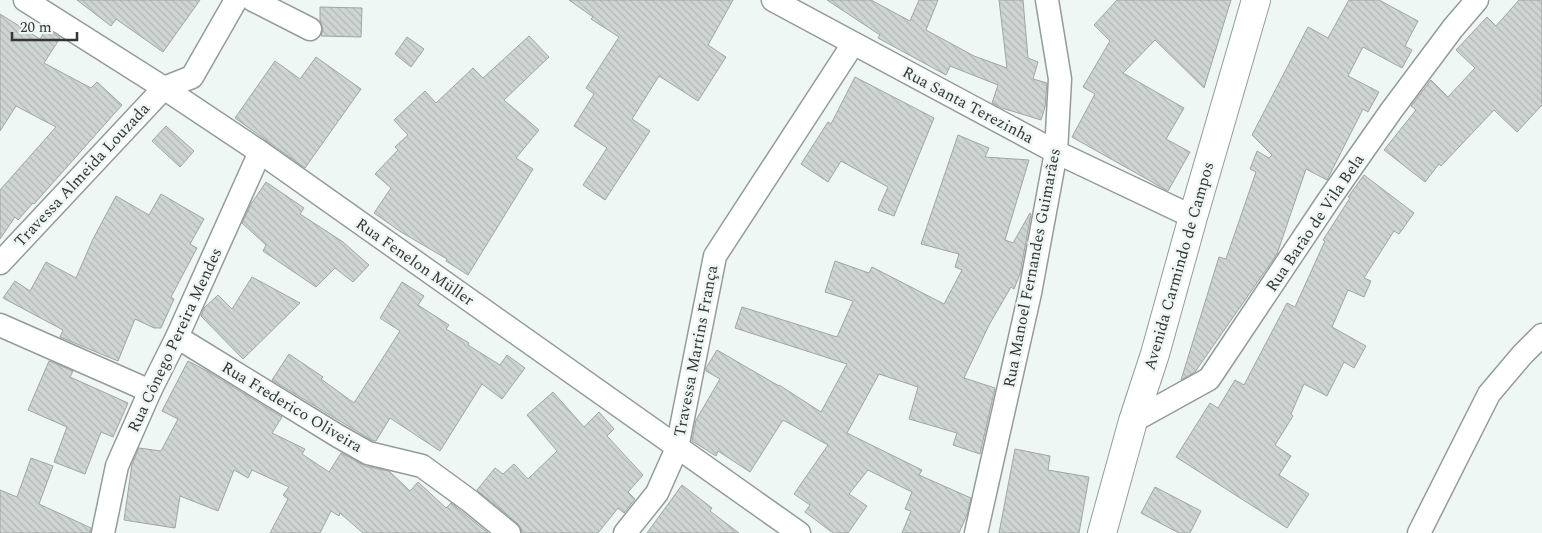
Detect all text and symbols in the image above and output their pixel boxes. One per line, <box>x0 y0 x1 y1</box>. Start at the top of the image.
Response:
scale bar <box>12 10 78 42</box>
text: 20 m <box>20 16 52 39</box>
street label: Rua Santa Terezinha <box>898 60 1038 150</box>
street label: Travessa Almeida Louzada <box>9 97 155 252</box>
street label: Rua Manoel Fernandes Guimarães <box>997 146 1067 390</box>
street label: Rua Barão de Vila Bela <box>1260 149 1370 297</box>
street label: Avenida Carmindo de Campos <box>1138 159 1220 373</box>
street label: Rua Fenelon Müller <box>351 212 479 312</box>
street label: Rua Cônego Pereira Mendes <box>122 244 228 436</box>
street label: Travessa Martins França <box>668 263 724 439</box>
street label: Rua Frederico Oliveira <box>217 355 367 459</box>

